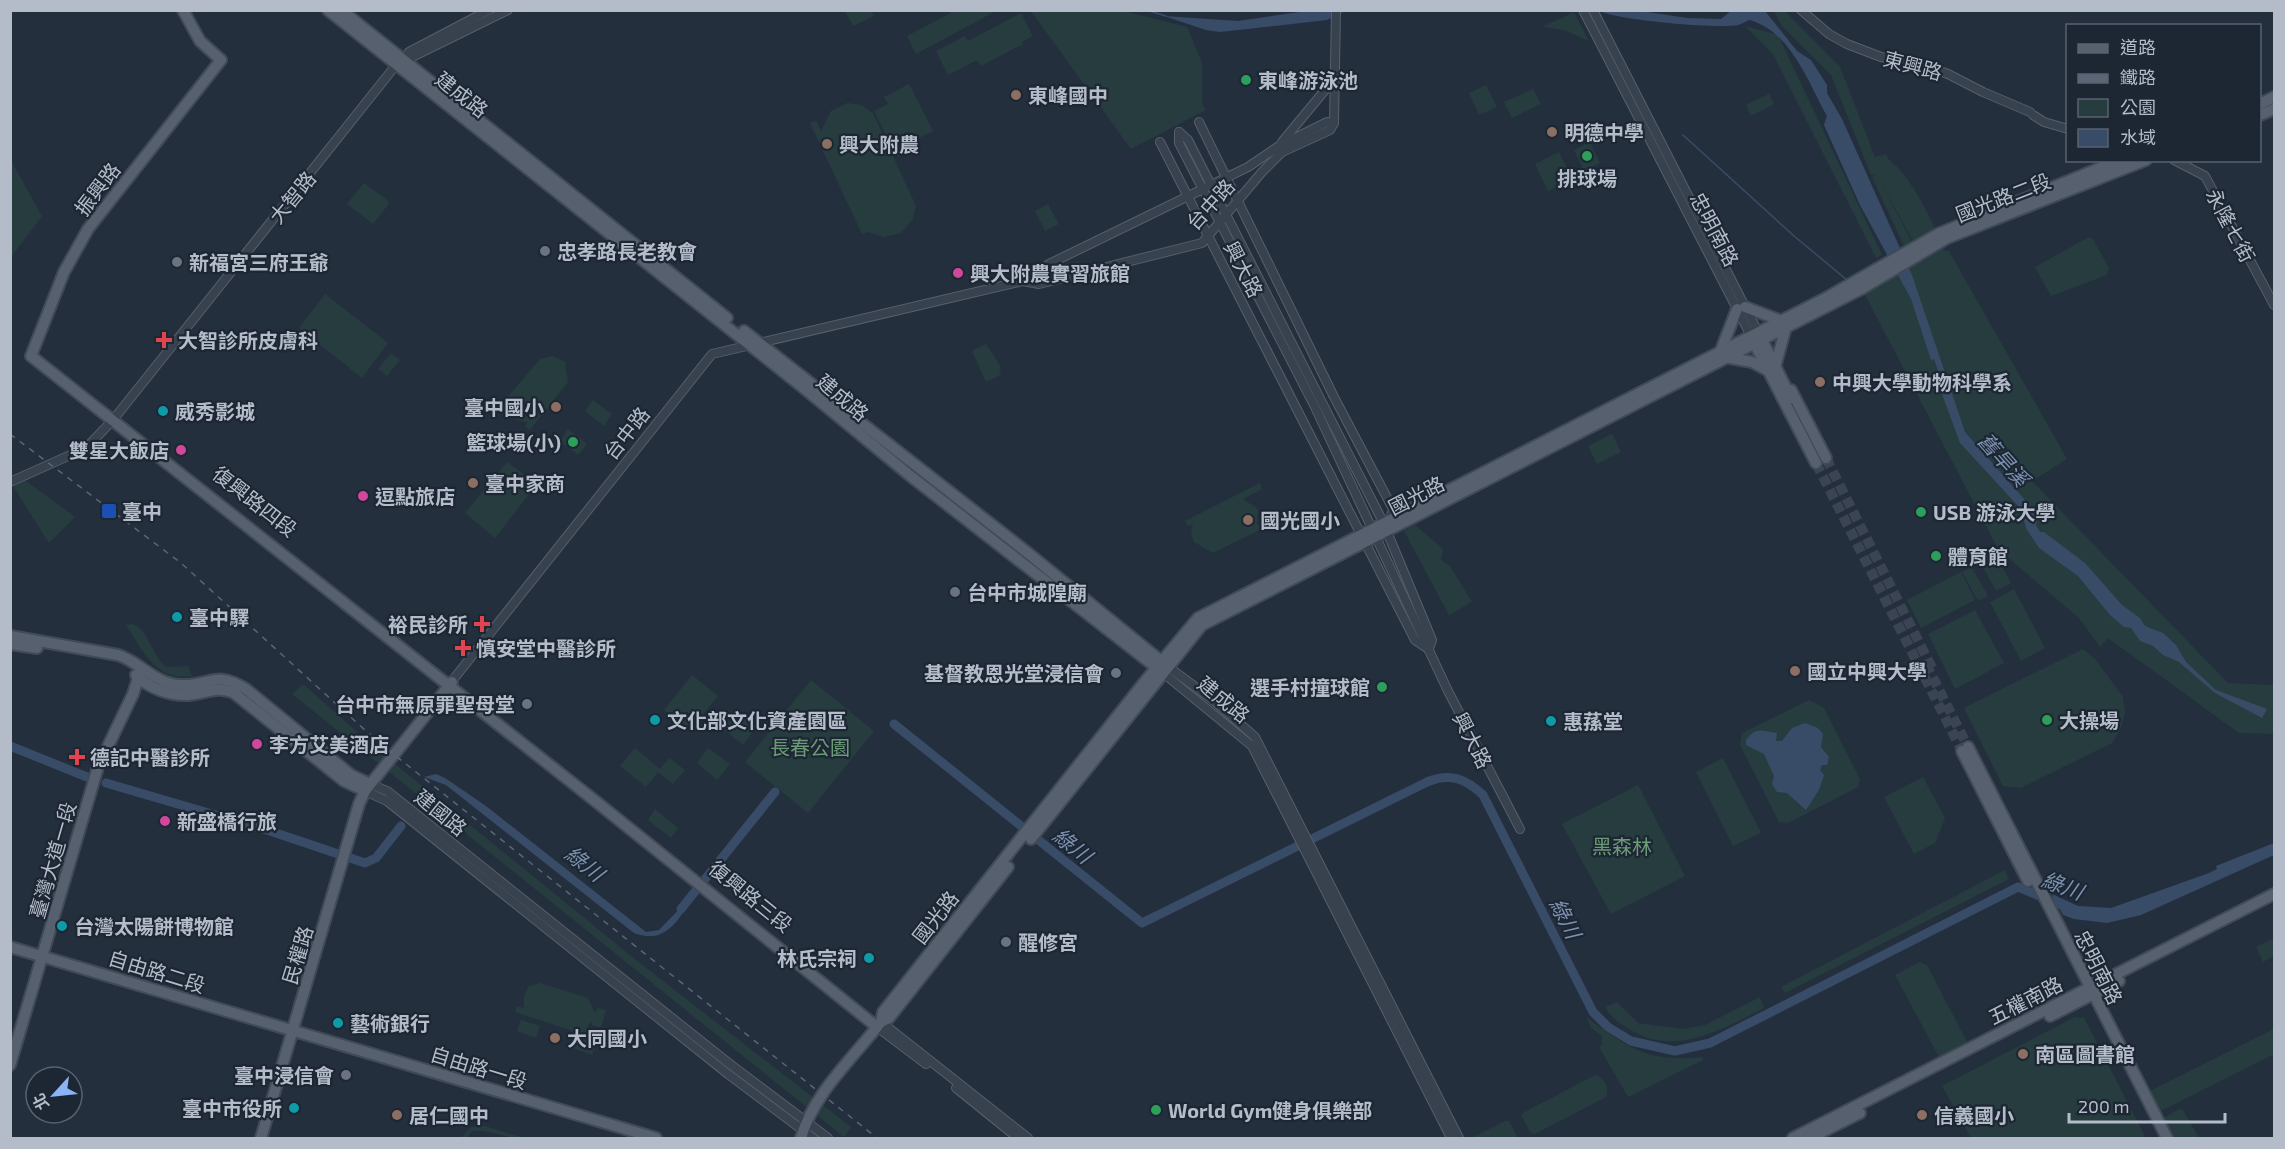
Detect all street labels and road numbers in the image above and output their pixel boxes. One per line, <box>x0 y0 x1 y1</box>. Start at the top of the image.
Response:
street label: 東興路 <box>1881 46 1945 84</box>
street label: 建成路 <box>431 66 493 122</box>
street label: 振興路 <box>69 158 125 220</box>
street label: 大智路 <box>264 166 320 228</box>
street label: 國光路二段 <box>1952 168 2054 226</box>
street label: 台中路 <box>1181 174 1239 234</box>
street label: 永隆七街 <box>2202 184 2260 266</box>
street label: 忠明南路 <box>1686 188 1744 270</box>
street label: 興大路 <box>1220 237 1268 301</box>
street label: 建成路 <box>812 369 874 425</box>
street label: 台中路 <box>598 402 654 464</box>
street label: 復興路四段 <box>208 461 302 541</box>
street label: 國光路 <box>1384 471 1448 519</box>
street label: 建成路 <box>1193 671 1255 727</box>
street label: 興大路 <box>1449 708 1497 772</box>
street label: 建國路 <box>410 784 472 840</box>
street label: 臺灣大道一段 <box>24 799 80 921</box>
street label: 復興路三段 <box>705 855 797 937</box>
street label: 國光路 <box>907 886 963 948</box>
street label: 民權路 <box>277 923 317 987</box>
street label: 忠明南路 <box>2070 926 2128 1008</box>
street label: 自由路二段 <box>106 945 208 997</box>
street label: 五權南路 <box>1984 971 2066 1029</box>
street label: 自由路一段 <box>428 1041 530 1093</box>

